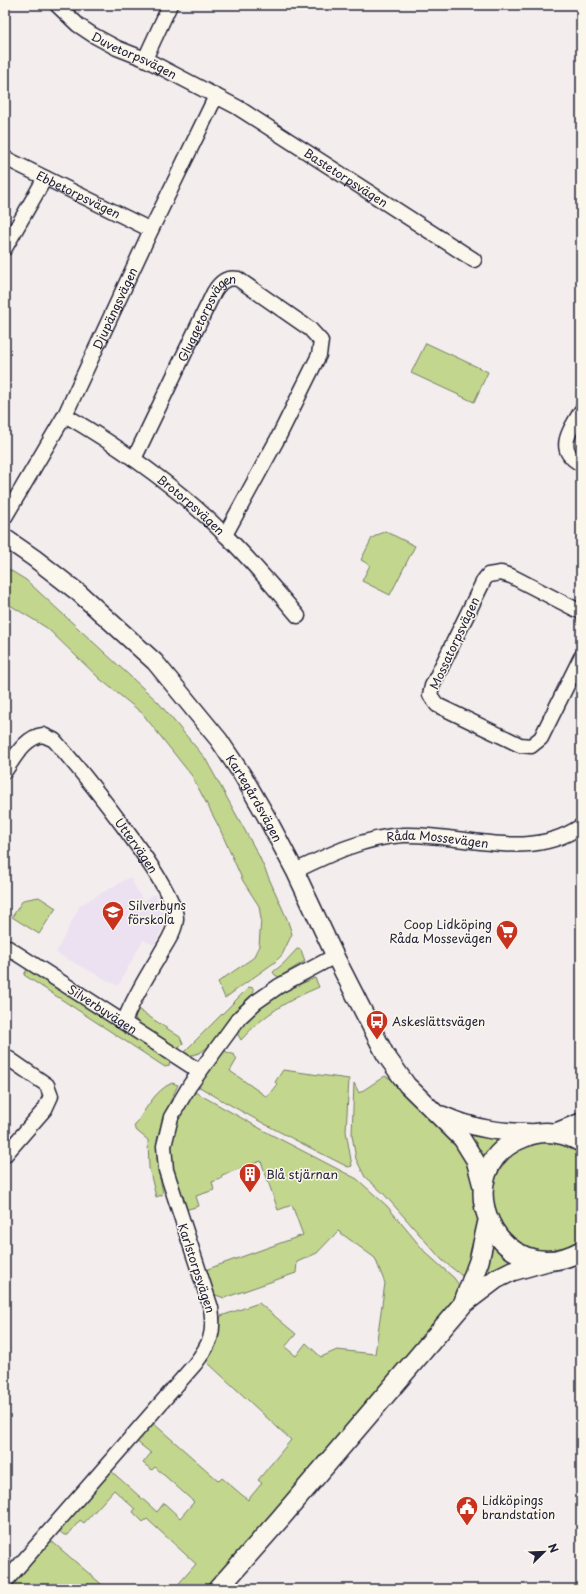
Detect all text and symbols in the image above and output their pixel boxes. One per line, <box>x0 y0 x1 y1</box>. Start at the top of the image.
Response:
street label: Duvetorpsvägen <box>88 27 180 83</box>
street label: Bastetorpsvägen <box>301 144 392 211</box>
street label: Ebbetorpsvägen <box>33 166 124 223</box>
street label: Djupängsvägen <box>88 264 141 352</box>
street label: Gluggetorpsvägen <box>173 269 236 365</box>
street label: Brotorpsvägen <box>154 470 229 539</box>
street label: Mossatorpsvägen <box>425 594 483 692</box>
street label: Kartegårdsvägen <box>222 751 287 845</box>
street label: Uttervägen <box>111 814 162 877</box>
street label: Råda Mossevägen <box>385 826 489 852</box>
place label: Silverbyns förskola <box>128 896 187 928</box>
school or university icon: Silverbyns förskola <box>100 899 126 932</box>
place label: Coop Lidköping Råda Mossevägen <box>389 915 492 947</box>
supermarket icon: Coop Lidköping Råda Mossevägen <box>494 918 520 951</box>
street label: Silverbyvägen <box>64 980 141 1038</box>
bus stop icon: Askeslättsvägen <box>364 1008 390 1041</box>
place label: Askeslättsvägen <box>392 1012 485 1030</box>
building icon: Blå stjärnan <box>237 1161 263 1194</box>
place label: Blå stjärnan <box>266 1165 338 1183</box>
street label: Karlstorpsvägen <box>174 1221 220 1315</box>
place label: Lidköpings brandstation <box>482 1491 555 1523</box>
public building icon: Lidköpings brandstation <box>454 1494 480 1527</box>
north arrow <box>524 1532 564 1572</box>
text: N <box>544 1541 563 1555</box>

